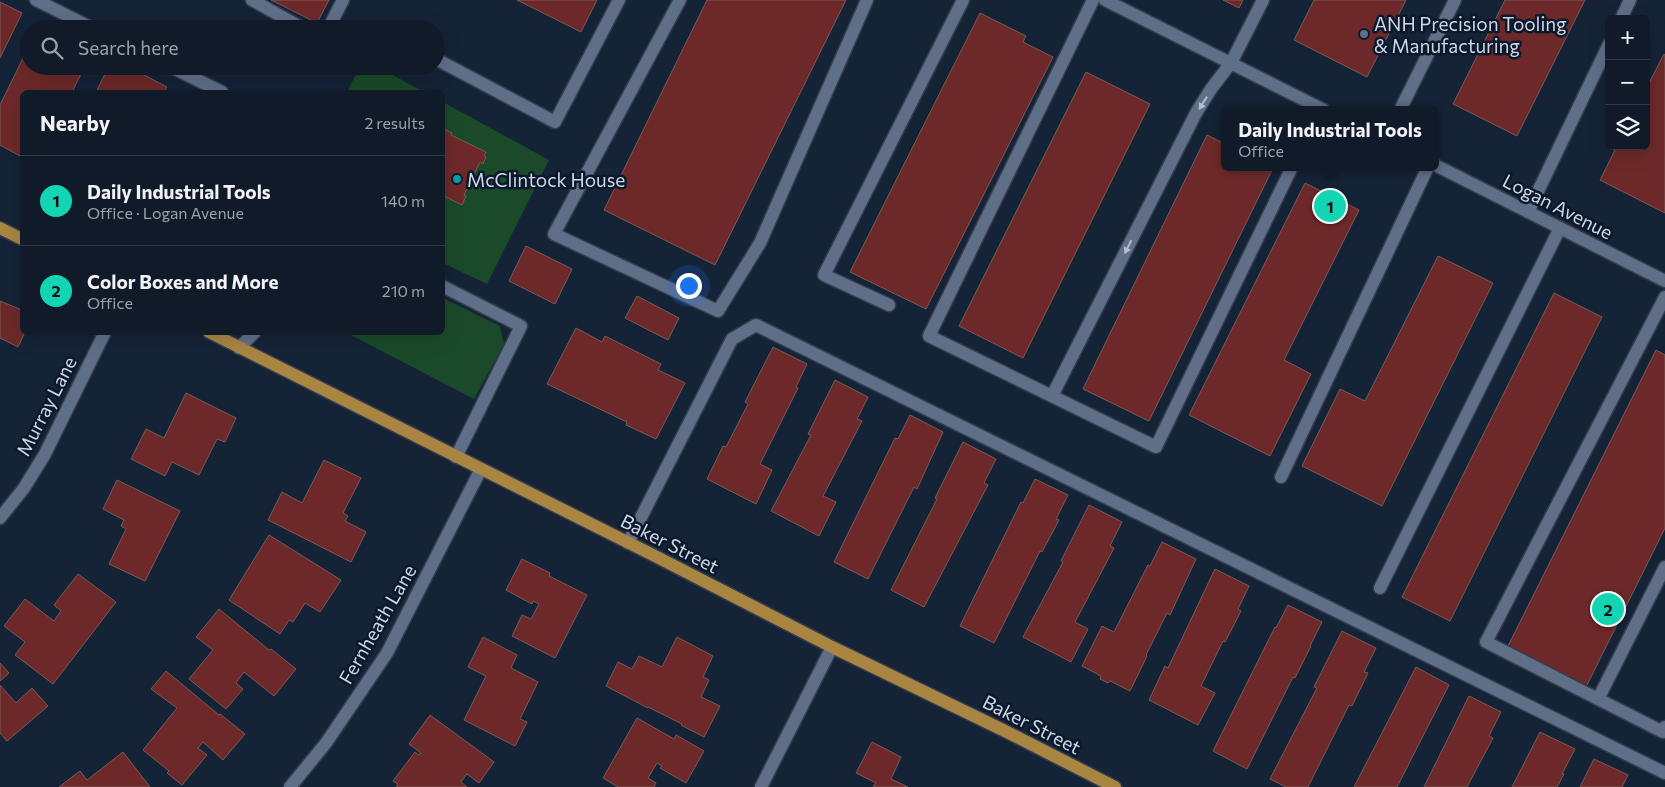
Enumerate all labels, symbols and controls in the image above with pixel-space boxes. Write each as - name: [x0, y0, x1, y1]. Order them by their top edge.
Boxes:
- place label: ANH Precision Tooling & Manufacturing: [1374, 12, 1567, 57]
- map controls: [1605, 15, 1650, 150]
- button: +: [1605, 15, 1650, 60]
- search box: [20, 20, 445, 75]
- marker: ANH Precision Tooling & Manufacturing: [1358, 28, 1370, 40]
- icon: search: [38, 34, 66, 62]
- text: Search here: [78, 36, 178, 59]
- button: −: [1605, 60, 1650, 105]
- one-way arrow: [1198, 96, 1207, 109]
- button: layers: [1605, 105, 1650, 150]
- popup: [1221, 106, 1439, 171]
- text: Nearby: [40, 110, 110, 135]
- text: 2 results: [364, 113, 425, 132]
- text: Daily Industrial Tools: [1238, 118, 1422, 141]
- text: Office: [1238, 141, 1284, 160]
- place label: McClintock House: [467, 168, 625, 191]
- street label: Logan Avenue: [1499, 168, 1617, 244]
- marker: McClintock House: [451, 173, 463, 185]
- text: Daily Industrial Tools: [87, 180, 271, 203]
- pin: 1: [1314, 187, 1346, 225]
- text: 1: [52, 191, 60, 210]
- text: 140 m: [381, 191, 425, 210]
- text: Office · Logan Avenue: [87, 203, 244, 222]
- one-way arrow: [1124, 240, 1132, 254]
- text: Color Boxes and More: [87, 270, 278, 293]
- your location: [676, 273, 702, 299]
- text: 2: [51, 281, 61, 300]
- text: 210 m: [382, 281, 425, 300]
- text: Office: [87, 293, 133, 312]
- street label: Murray Lane: [11, 352, 81, 460]
- street label: Baker Street: [617, 508, 723, 578]
- street label: Fernheath Lane: [334, 560, 420, 688]
- pin: 2: [1592, 590, 1624, 628]
- street label: Baker Street: [979, 689, 1085, 759]

